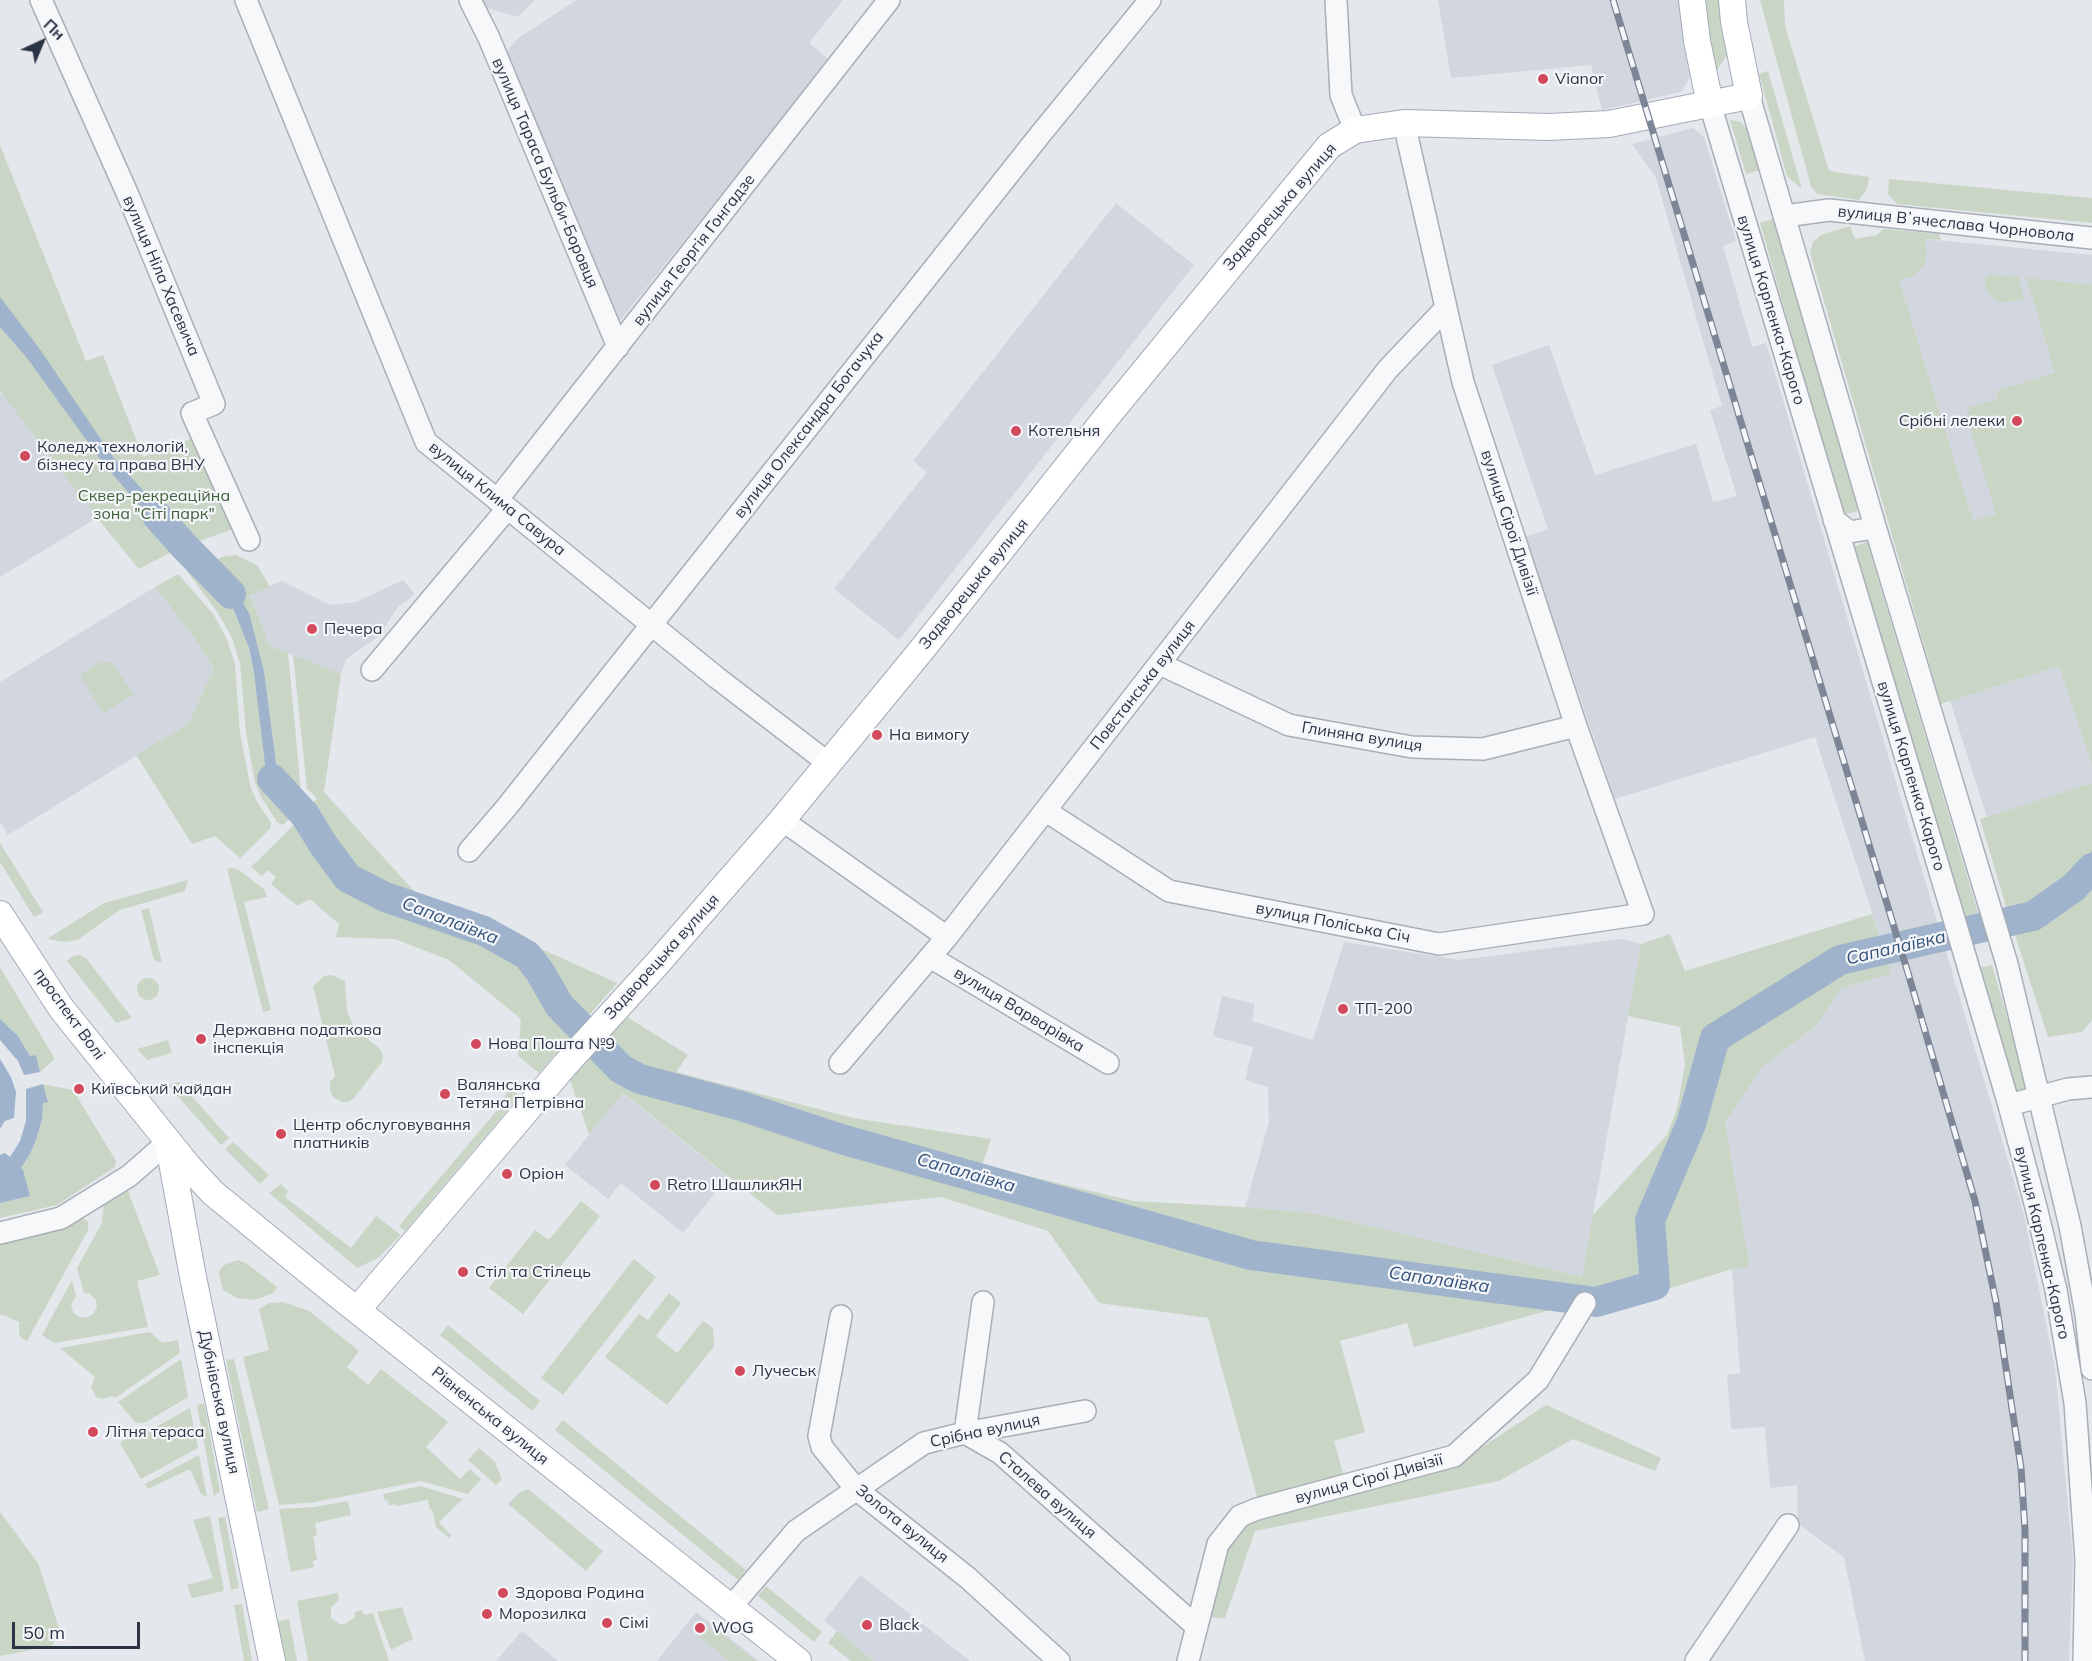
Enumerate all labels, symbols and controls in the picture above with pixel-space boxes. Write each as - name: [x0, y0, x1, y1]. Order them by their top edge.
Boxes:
- north arrow: [12, 12, 72, 72]
- text: Пн: [40, 14, 69, 44]
- street label: вулиця Тараса Бульби-Боровця: [488, 55, 602, 291]
- place label: Vianor: [1555, 69, 1604, 89]
- marker: Vianor: [1536, 72, 1550, 86]
- street label: Задворецька вулиця: [1219, 139, 1341, 275]
- street label: вулиця Георгія Гонгадзе: [629, 170, 759, 330]
- street label: вулиця Ніла Хасевича: [118, 193, 204, 359]
- street label: вулиця Вʼячеслава Чорновола: [1837, 202, 2075, 246]
- street label: вулиця Карпенка-Карого: [1733, 213, 1809, 407]
- street label: вулиця Олександра Богачука: [730, 328, 888, 522]
- place label: Срібні лелеки: [1899, 411, 2005, 431]
- marker: Срібні лелеки: [2010, 414, 2024, 428]
- place label: Котельня: [1028, 421, 1100, 441]
- marker: Котельня: [1009, 424, 1023, 438]
- place label: Коледж технологій, бізнесу та права ВНУ: [37, 437, 205, 475]
- street label: вулиця Клима Савура: [425, 438, 569, 560]
- street label: вулиця Сірої Дивізії: [1476, 448, 1542, 598]
- marker: Коледж технологій, бізнесу та права ВНУ: [18, 449, 32, 463]
- park label: Сквер-рекреаційна зона "Сіті парк": [78, 486, 230, 524]
- street label: Задворецька вулиця: [915, 515, 1033, 653]
- street label: Повстанська вулиця: [1086, 616, 1200, 754]
- place label: Печера: [324, 619, 382, 639]
- marker: Печера: [305, 622, 319, 636]
- street label: вулиця Карпенка-Карого: [1873, 679, 1949, 873]
- street label: Глиняна вулиця: [1300, 718, 1424, 756]
- place label: На вимогу: [889, 725, 969, 745]
- marker: На вимогу: [870, 728, 884, 742]
- street label: Задворецька вулиця: [601, 890, 723, 1024]
- water label: Сапалаївка: [399, 893, 501, 949]
- street label: вулиця Поліська Січ: [1254, 899, 1412, 947]
- water label: Сапалаївка: [1844, 926, 1948, 970]
- street label: вулиця Варварівка: [950, 963, 1088, 1057]
- street label: проспект Волі: [29, 964, 109, 1064]
- place label: ТП-200: [1355, 999, 1413, 1019]
- marker: ТП-200: [1336, 1002, 1350, 1016]
- place label: Державна податкова інспекція: [213, 1020, 382, 1058]
- marker: Державна податкова інспекція: [194, 1032, 208, 1046]
- place label: Нова Пошта №9: [488, 1034, 615, 1054]
- marker: Нова Пошта №9: [469, 1037, 483, 1051]
- place label: Валянська Тетяна Петрівна: [457, 1075, 584, 1113]
- place label: Київський майдан: [91, 1079, 232, 1099]
- marker: Київський майдан: [72, 1082, 86, 1096]
- marker: Валянська Тетяна Петрівна: [438, 1087, 452, 1101]
- place label: Центр обслуговування платників: [293, 1115, 471, 1153]
- marker: Центр обслуговування платників: [274, 1127, 288, 1141]
- street label: вулиця Карпенка-Карого: [2010, 1145, 2074, 1341]
- water label: Сапалаївка: [914, 1149, 1018, 1197]
- place label: Оріон: [519, 1164, 564, 1184]
- marker: Оріон: [500, 1167, 514, 1181]
- place label: Retro ШашликЯН: [667, 1175, 802, 1195]
- marker: Retro ШашликЯН: [648, 1178, 662, 1192]
- place label: Стіл та Стілець: [475, 1262, 591, 1282]
- water label: Сапалаївка: [1387, 1262, 1491, 1298]
- marker: Стіл та Стілець: [456, 1265, 470, 1279]
- street label: Дубнівська вулиця: [194, 1328, 244, 1476]
- place label: Лучеськ: [752, 1361, 816, 1381]
- street label: Рівненська вулиця: [428, 1363, 552, 1469]
- marker: Лучеськ: [733, 1364, 747, 1378]
- street label: Срібна вулиця: [928, 1410, 1042, 1452]
- place label: Літня тераса: [105, 1422, 204, 1442]
- marker: Літня тераса: [86, 1425, 100, 1439]
- street label: Сталева вулиця: [994, 1447, 1100, 1543]
- street label: вулиця Сірої Дивізії: [1293, 1450, 1445, 1508]
- street label: Золота вулиця: [852, 1481, 952, 1567]
- place label: Здорова Родина: [515, 1583, 644, 1603]
- marker: Здорова Родина: [496, 1586, 510, 1600]
- place label: Морозилка: [499, 1604, 586, 1624]
- marker: Морозилка: [480, 1607, 494, 1621]
- scale bar: [15, 1610, 142, 1648]
- place label: Сімі: [619, 1613, 649, 1633]
- place label: Black: [879, 1615, 919, 1635]
- marker: Сімі: [600, 1616, 614, 1630]
- place label: WOG: [712, 1618, 754, 1638]
- marker: Black: [860, 1618, 874, 1632]
- text: 50 m: [23, 1621, 65, 1644]
- marker: WOG: [693, 1621, 707, 1635]

